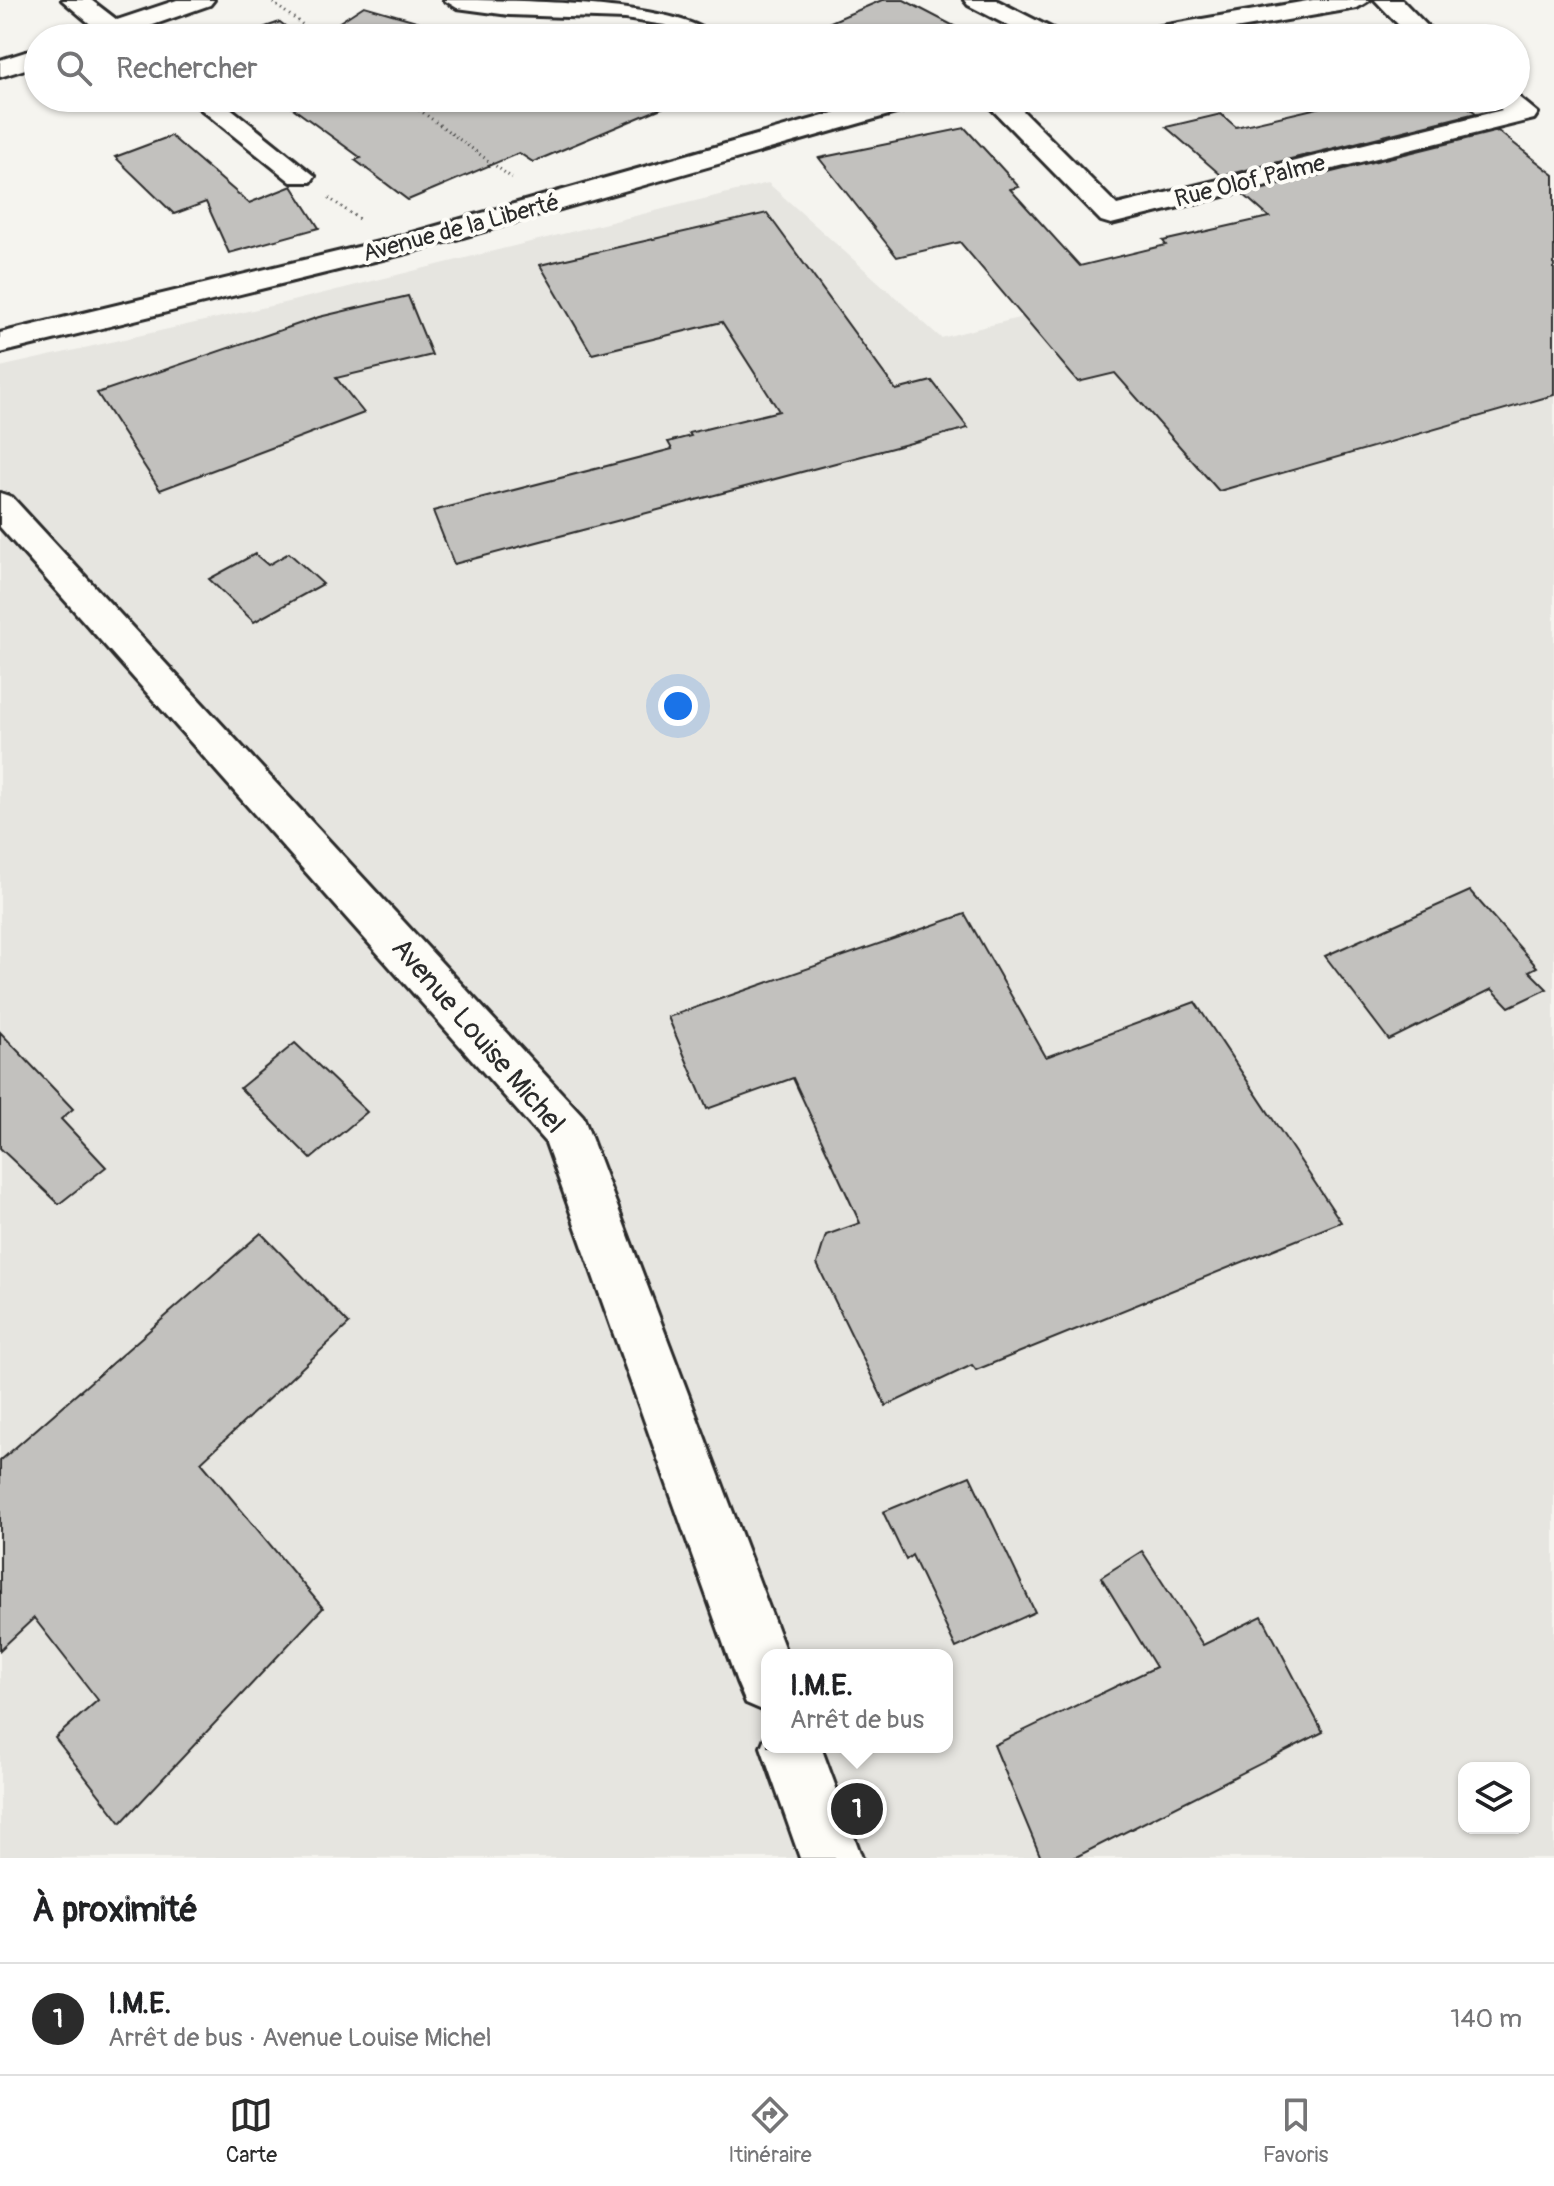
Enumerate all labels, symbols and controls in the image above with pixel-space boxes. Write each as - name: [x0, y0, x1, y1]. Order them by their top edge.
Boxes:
- search box: [24, 24, 1530, 112]
- icon: search: [52, 46, 96, 90]
- text: Rechercher: [116, 50, 258, 87]
- street label: Rue Olof Palme: [1172, 148, 1328, 214]
- street label: Avenue de la Liberté: [359, 188, 563, 268]
- your location: [658, 686, 698, 726]
- street label: Avenue Louise Michel: [384, 931, 572, 1141]
- popup: [761, 1649, 953, 1753]
- text: I.M.E.: [790, 1667, 853, 1704]
- text: Arrêt de bus: [790, 1704, 924, 1736]
- map controls: [1458, 1762, 1530, 1834]
- button: layers: [1458, 1762, 1530, 1834]
- pin: 1: [831, 1779, 883, 1839]
- text: À proximité: [32, 1889, 198, 1932]
- text: I.M.E.: [108, 1985, 171, 2022]
- text: 1: [53, 2003, 63, 2035]
- text: 140 m: [1450, 2003, 1522, 2035]
- text: Arrêt de bus · Avenue Louise Michel: [108, 2022, 492, 2054]
- tab: Carte: [226, 2093, 277, 2169]
- tab: Itinéraire: [728, 2093, 812, 2169]
- tab: Favoris: [1263, 2093, 1328, 2169]

